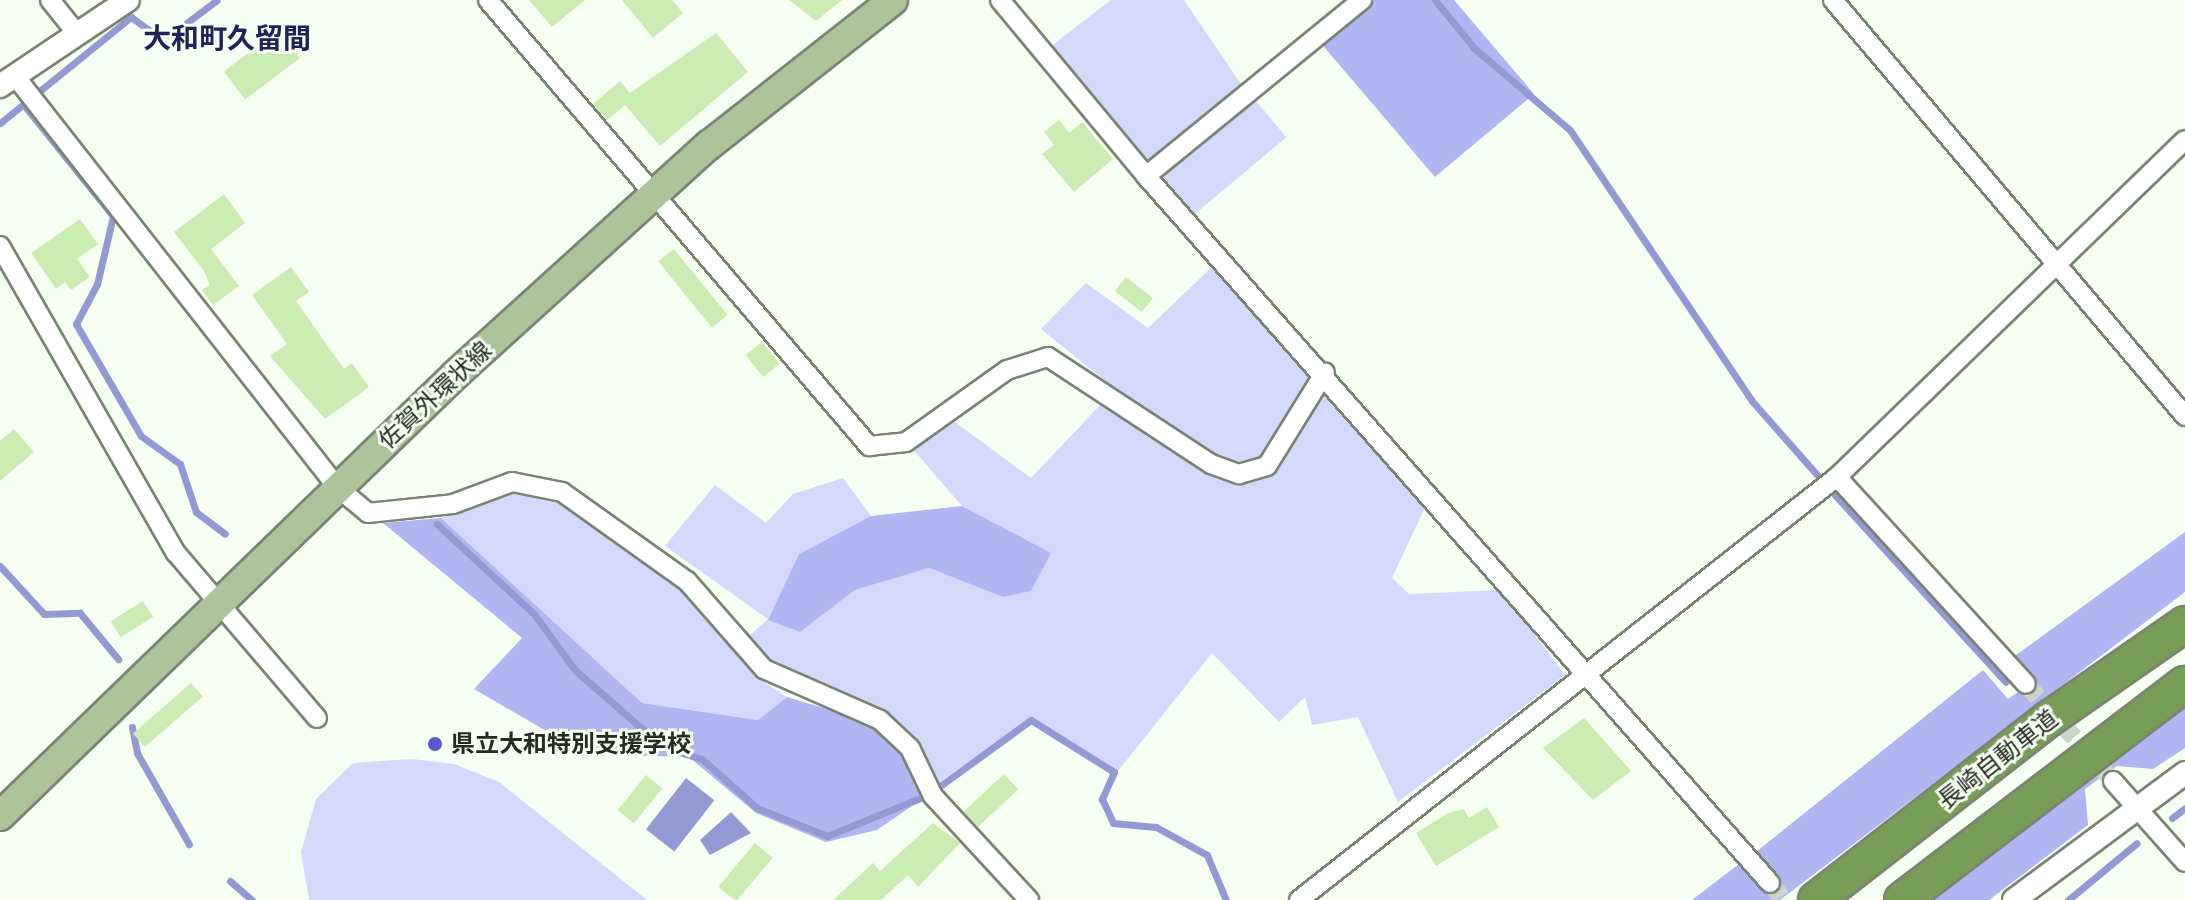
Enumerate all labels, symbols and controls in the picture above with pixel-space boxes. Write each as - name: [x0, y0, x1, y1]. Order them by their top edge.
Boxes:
- district label: 大和町久留間: [143, 21, 311, 55]
- street label: 佐賀外環状線: [373, 335, 497, 455]
- street label: 長崎自動車道: [1932, 703, 2064, 815]
- place label: 県立大和特別支援学校: [451, 730, 691, 758]
- marker: 県立大和特別支援学校: [426, 735, 444, 753]

